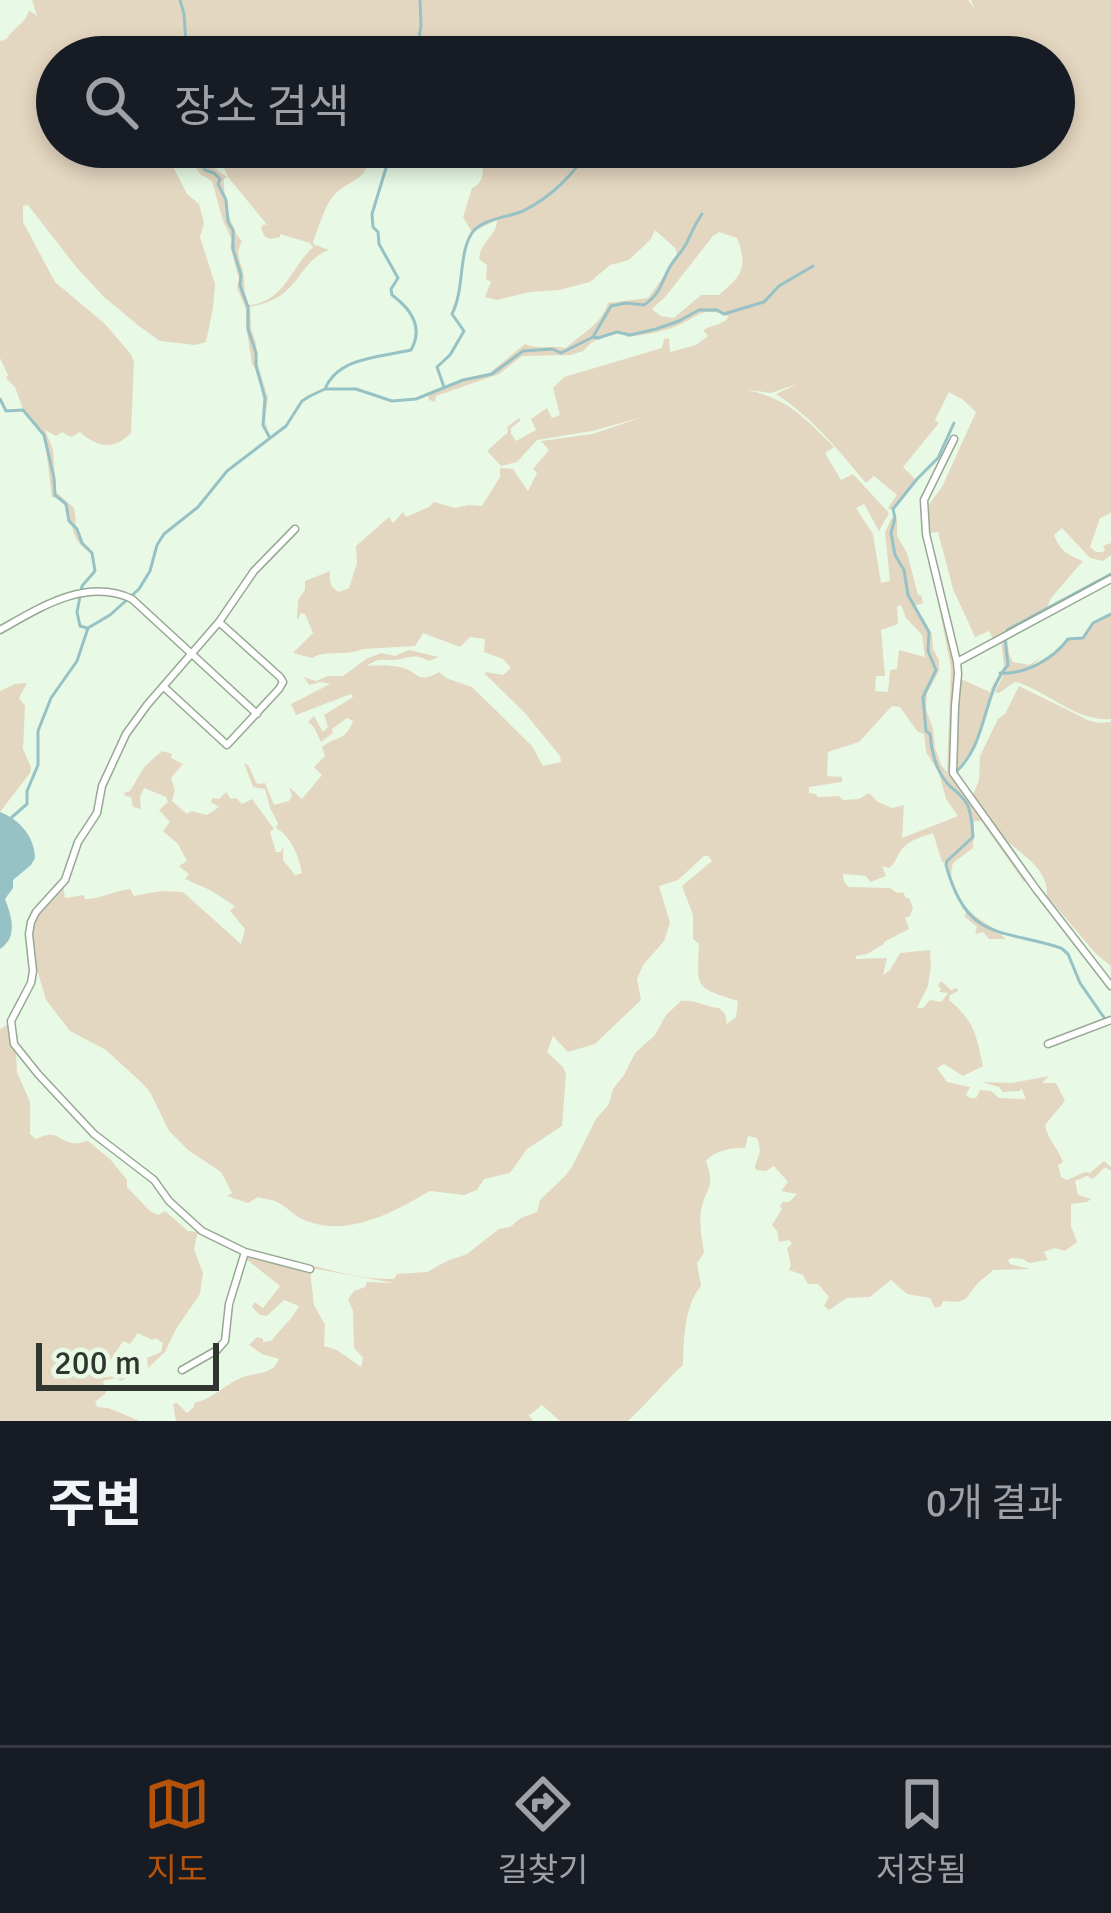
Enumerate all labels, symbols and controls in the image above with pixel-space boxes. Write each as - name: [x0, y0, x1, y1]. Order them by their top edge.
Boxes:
- search box: [36, 36, 1075, 168]
- icon: search: [78, 69, 144, 135]
- text: 장소 검색: [174, 80, 350, 135]
- scale bar: [36, 1337, 219, 1390]
- text: 200 m: [54, 1343, 141, 1384]
- text: 주변: [48, 1473, 142, 1536]
- text: 0개 결과: [926, 1479, 1063, 1527]
- tab: 지도: [144, 1771, 210, 1891]
- tab: 길찾기: [497, 1771, 588, 1891]
- tab: 저장됨: [876, 1771, 967, 1891]

